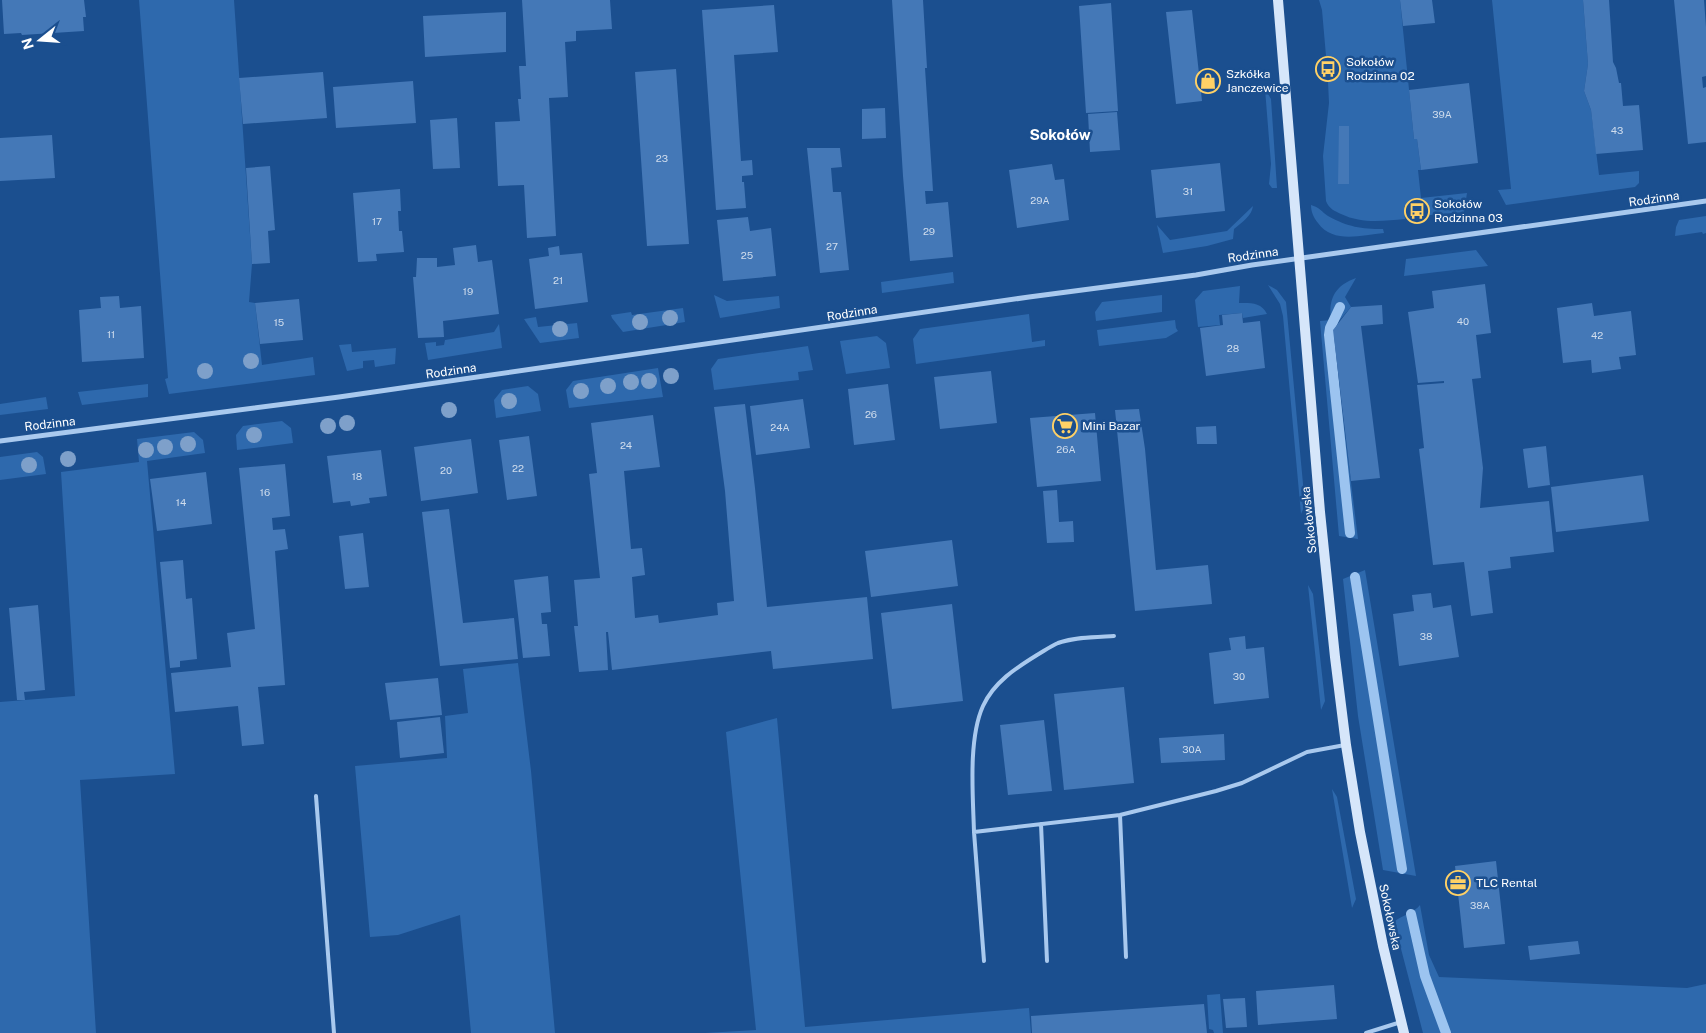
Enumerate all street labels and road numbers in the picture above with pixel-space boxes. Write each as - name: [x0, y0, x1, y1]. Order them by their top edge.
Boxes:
- street label: Rodzinna: [1628, 189, 1680, 209]
- street label: Rodzinna: [1227, 245, 1279, 265]
- street label: Rodzinna: [826, 302, 878, 324]
- street label: Rodzinna: [425, 361, 477, 381]
- street label: Rodzinna: [24, 414, 76, 434]
- street label: Sokołowska: [1299, 486, 1319, 554]
- street label: Sokołowska: [1376, 883, 1404, 951]

